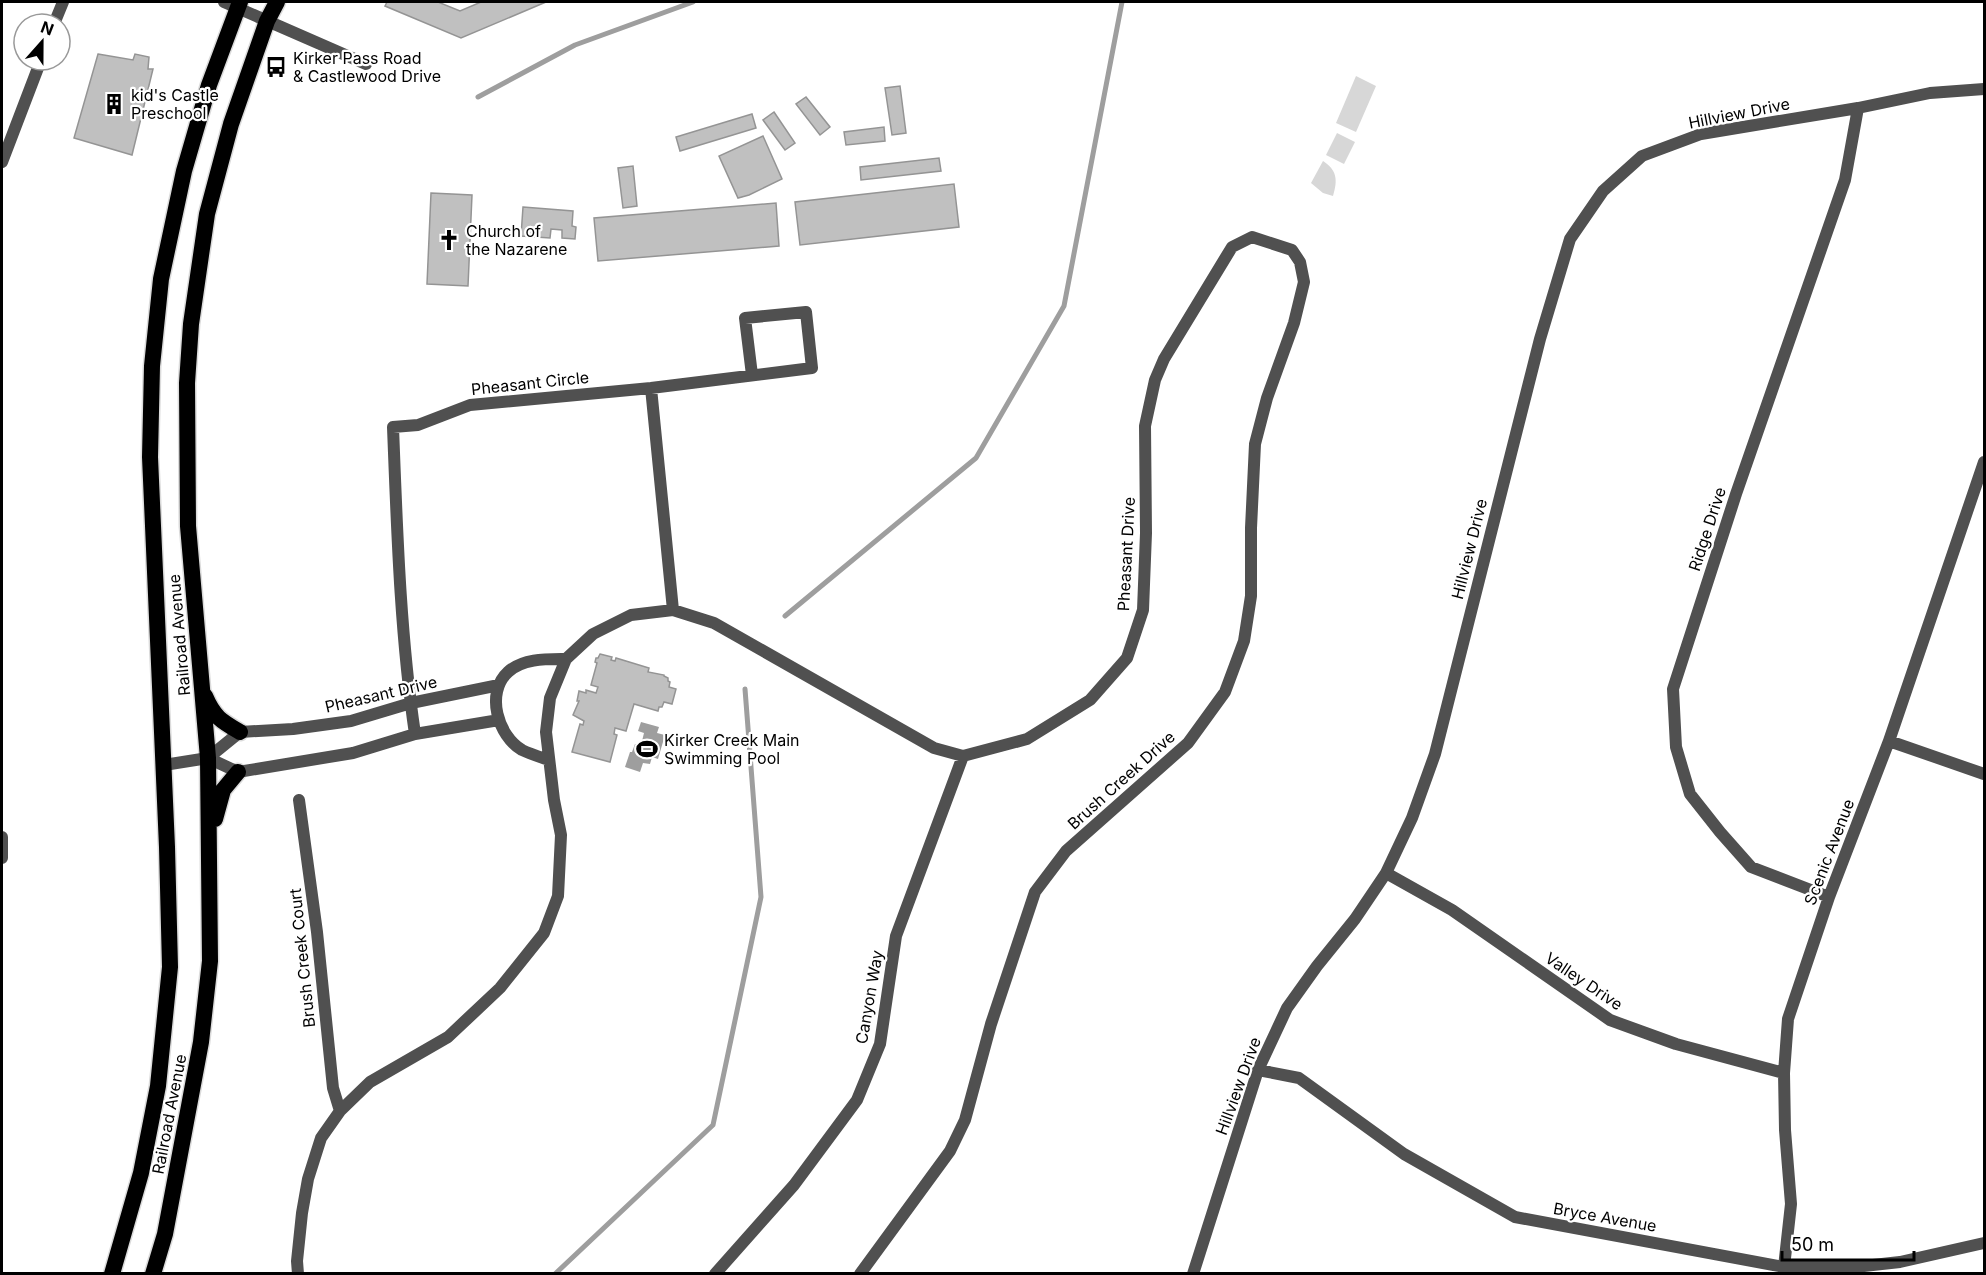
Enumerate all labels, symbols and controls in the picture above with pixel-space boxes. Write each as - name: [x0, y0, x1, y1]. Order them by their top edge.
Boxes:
- north arrow: [12, 12, 72, 72]
- text: N: [38, 16, 57, 40]
- place label: Kirker Pass Road & Castlewood Drive: [293, 48, 441, 86]
- bus stop icon: Kirker Pass Road & Castlewood Drive: [264, 55, 288, 79]
- place label: kid's Castle Preschool: [131, 85, 219, 123]
- building icon: kid's Castle Preschool: [102, 92, 126, 116]
- street label: Hillview Drive: [1687, 93, 1791, 133]
- place label: Church of the Nazarene: [466, 221, 567, 259]
- church icon: Church of the Nazarene: [437, 228, 461, 252]
- street label: Pheasant Circle: [470, 367, 590, 399]
- street label: Ridge Drive: [1684, 484, 1730, 574]
- street label: Pheasant Drive: [1113, 496, 1139, 612]
- street label: Hillview Drive: [1447, 497, 1491, 601]
- street label: Railroad Avenue: [164, 573, 194, 697]
- street label: Pheasant Drive: [323, 671, 439, 717]
- street label: Brush Creek Drive: [1063, 727, 1179, 833]
- place label: Kirker Creek Main Swimming Pool: [664, 730, 800, 768]
- sports icon: Kirker Creek Main Swimming Pool: [635, 737, 659, 761]
- street label: Scenic Avenue: [1800, 796, 1858, 908]
- street label: Brush Creek Court: [285, 887, 319, 1029]
- street label: Valley Drive: [1541, 948, 1627, 1014]
- street label: Canyon Way: [851, 949, 887, 1045]
- street label: Hillview Drive: [1211, 1034, 1265, 1138]
- street label: Railroad Avenue: [148, 1052, 190, 1176]
- street label: Bryce Avenue: [1552, 1198, 1658, 1236]
- scale bar: [1782, 1224, 1914, 1262]
- text: 50 m: [1791, 1234, 1834, 1255]

